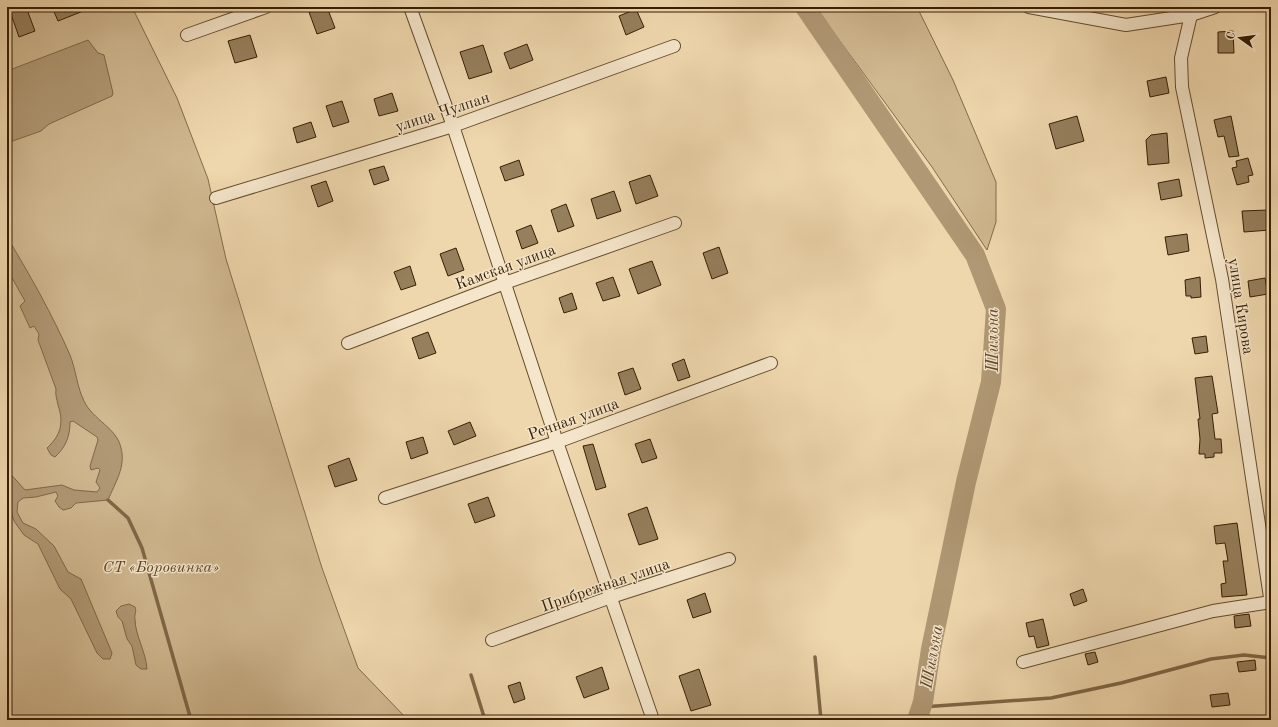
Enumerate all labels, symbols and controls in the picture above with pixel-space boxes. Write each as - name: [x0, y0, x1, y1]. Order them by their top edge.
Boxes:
- north arrow: [1220, 18, 1260, 58]
- text: С: [1226, 31, 1238, 41]
- street label: улица Чулпан: [393, 90, 492, 136]
- street label: Камская улица: [453, 242, 558, 293]
- street label: улица Кирова: [1224, 257, 1256, 356]
- water label: Шильна: [985, 308, 1002, 373]
- street label: Речная улица: [526, 396, 621, 444]
- street label: Прибрежная улица: [539, 556, 672, 615]
- park label: СТ «Боровинка»: [103, 560, 219, 576]
- water label: Шильна: [918, 624, 946, 691]

